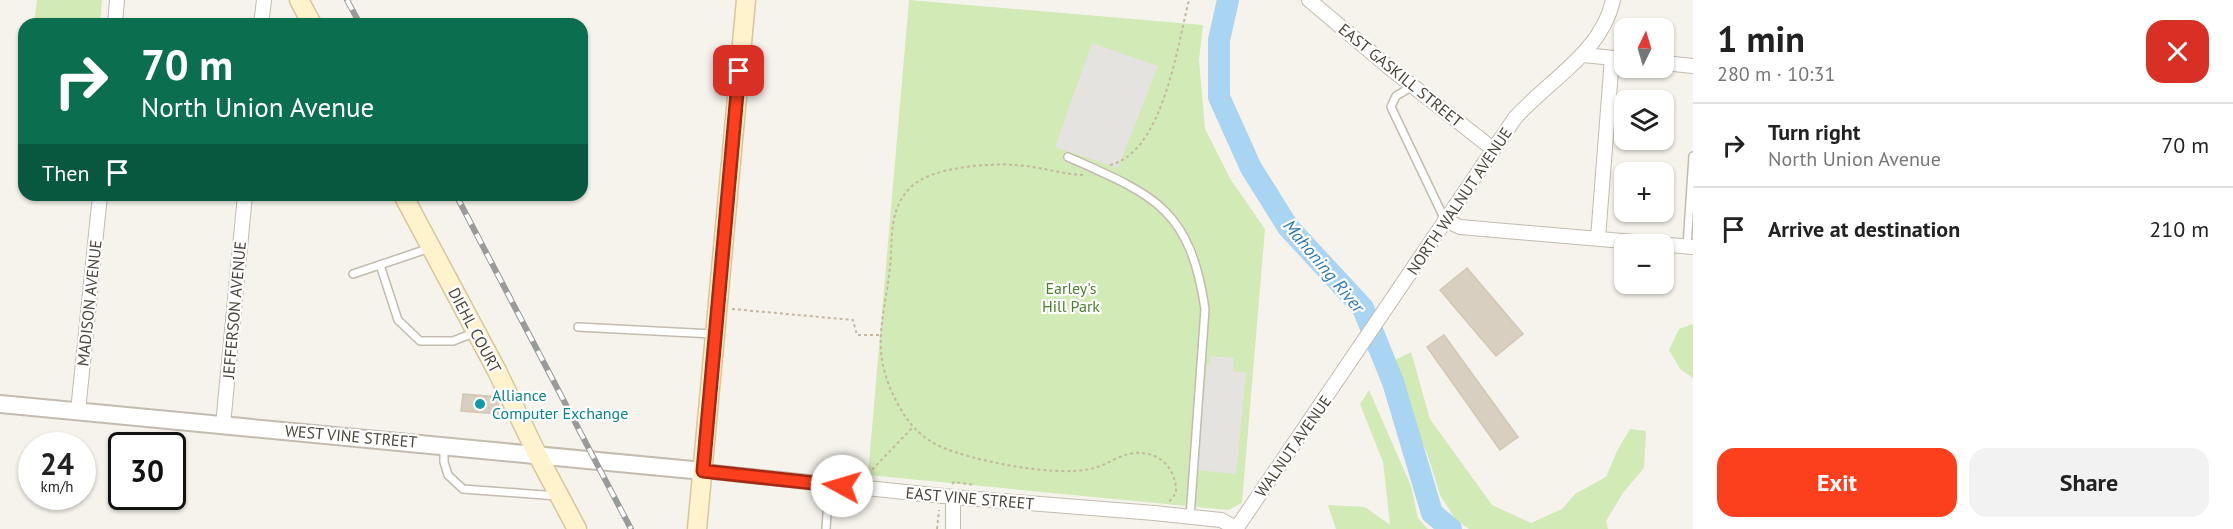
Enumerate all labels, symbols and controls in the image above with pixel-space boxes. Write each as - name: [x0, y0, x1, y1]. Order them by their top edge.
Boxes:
- text: 1 min: [1717, 15, 1805, 62]
- north arrow: [1614, 18, 1674, 78]
- map controls: [1614, 18, 1674, 294]
- street label: EAST GASKILL STREET: [1335, 19, 1467, 131]
- button: close: [2146, 20, 2209, 83]
- text: 70 m: [141, 37, 233, 92]
- icon: right: [42, 42, 120, 120]
- pin: [713, 45, 764, 96]
- icon: arrive: [722, 54, 755, 87]
- text: 280 m · 10:31: [1717, 61, 1835, 87]
- text: North Union Avenue: [141, 90, 374, 124]
- button: layers: [1614, 90, 1674, 150]
- text: Turn right: [1768, 118, 1860, 146]
- street label: NORTH WALNUT AVENUE: [1402, 123, 1516, 279]
- icon: right: [1717, 129, 1750, 162]
- text: 70 m: [2161, 131, 2209, 159]
- text: North Union Avenue: [1768, 146, 1941, 172]
- icon: arrive: [101, 156, 134, 189]
- text: Then: [42, 159, 89, 187]
- button: +: [1614, 162, 1674, 222]
- icon: arrive: [1717, 213, 1750, 246]
- water label: Mahoning River: [1278, 215, 1370, 318]
- text: Arrive at destination: [1768, 215, 1960, 243]
- text: 210 m: [2149, 215, 2209, 243]
- button: −: [1614, 234, 1674, 294]
- street label: MADISON AVENUE: [72, 239, 106, 367]
- street label: JEFFERSON AVENUE: [218, 240, 250, 381]
- park label: Earley's Hill Park: [1042, 278, 1100, 316]
- street label: DIEHL COURT: [444, 284, 506, 376]
- place label: Alliance Computer Exchange: [492, 385, 628, 423]
- street label: WALNUT AVENUE: [1250, 391, 1336, 501]
- marker: Alliance Computer Exchange: [473, 397, 487, 411]
- street label: WEST VINE STREET: [284, 420, 418, 452]
- speed limit sign: 30: [108, 432, 186, 510]
- text: 24: [40, 444, 74, 483]
- button: Exit: [1717, 448, 1957, 517]
- button: Share: [1969, 448, 2209, 517]
- position arrow: [810, 454, 874, 518]
- text: km/h: [41, 477, 73, 496]
- street label: EAST VINE STREET: [905, 482, 1035, 514]

